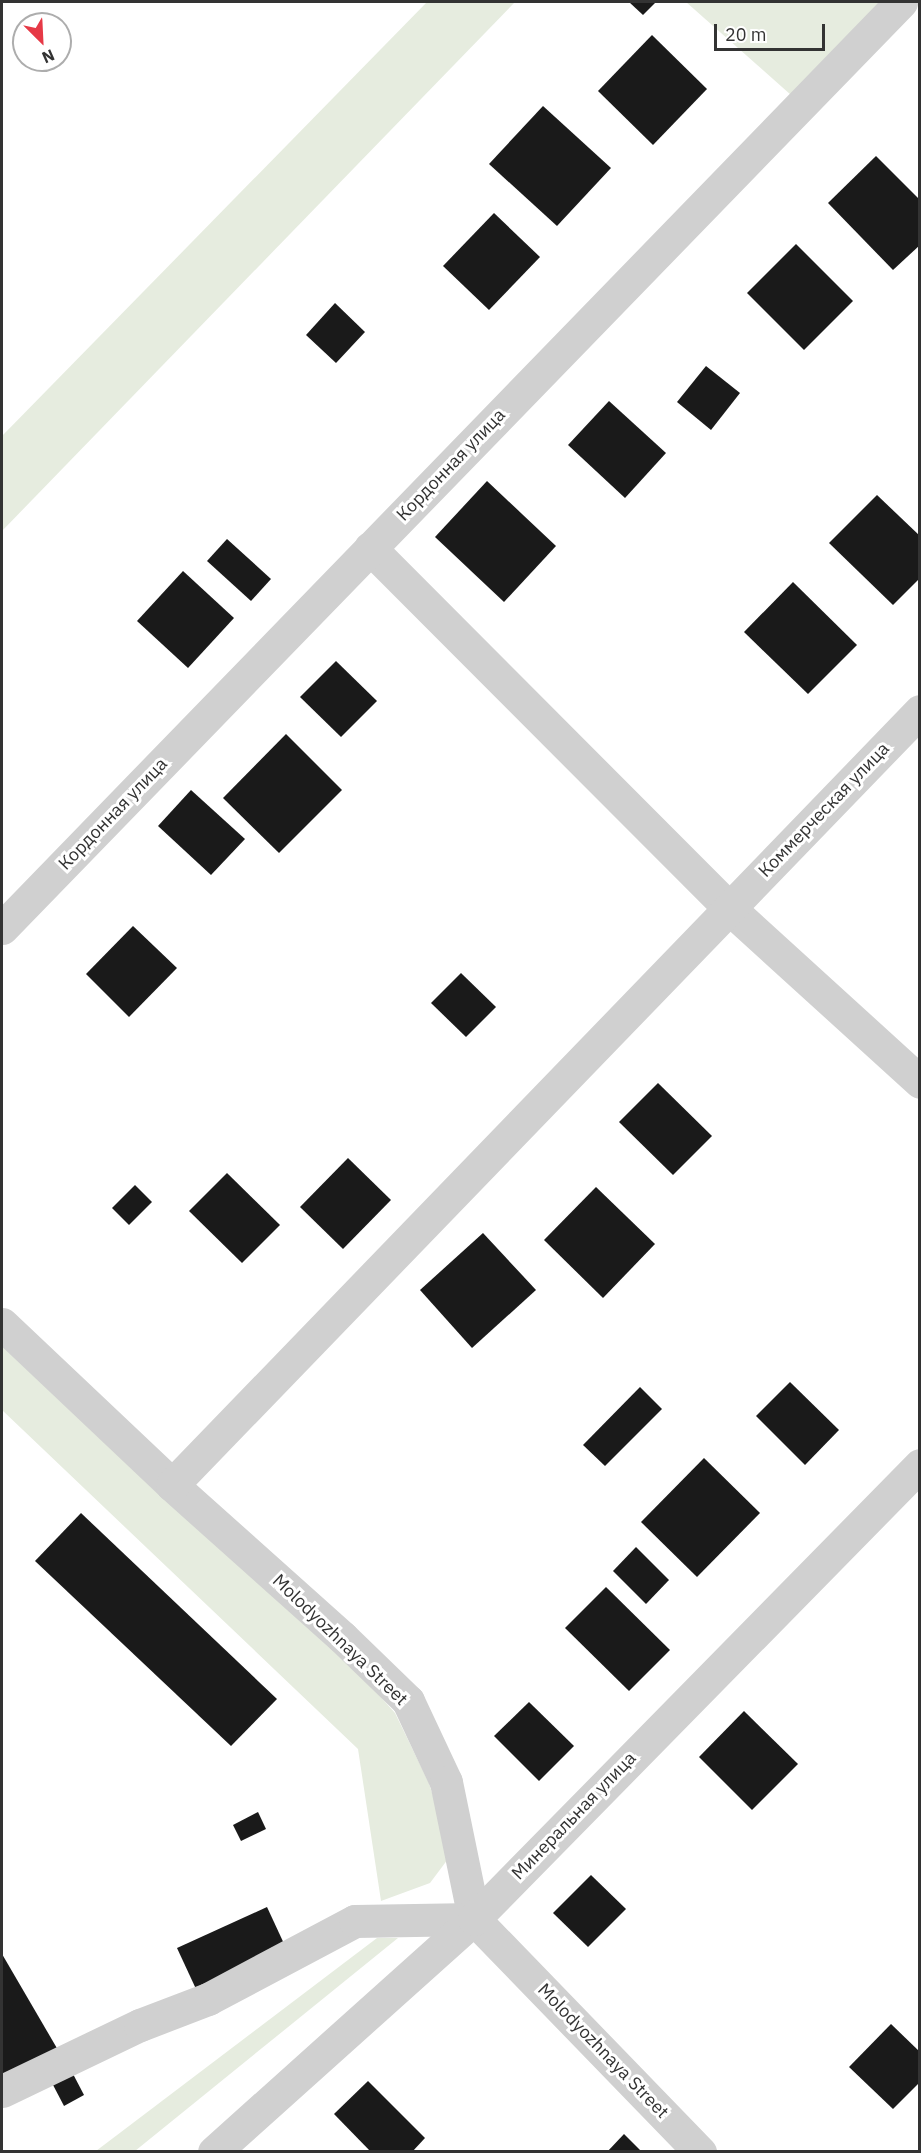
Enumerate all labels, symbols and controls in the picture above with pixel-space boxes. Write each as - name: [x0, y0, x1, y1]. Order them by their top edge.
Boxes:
- north arrow: [12, 12, 72, 72]
- scale bar: [717, 12, 828, 50]
- text: 20 m: [725, 23, 767, 46]
- text: N: [39, 45, 58, 68]
- street label: Кордонная улица: [392, 405, 510, 525]
- street label: Коммерческая улица: [754, 738, 894, 882]
- street label: Кордонная улица: [54, 754, 172, 874]
- street label: Molodyozhnaya Street: [268, 1570, 412, 1710]
- street label: Минеральная улица: [507, 1748, 641, 1884]
- street label: Molodyozhnaya Street: [533, 1979, 673, 2123]

